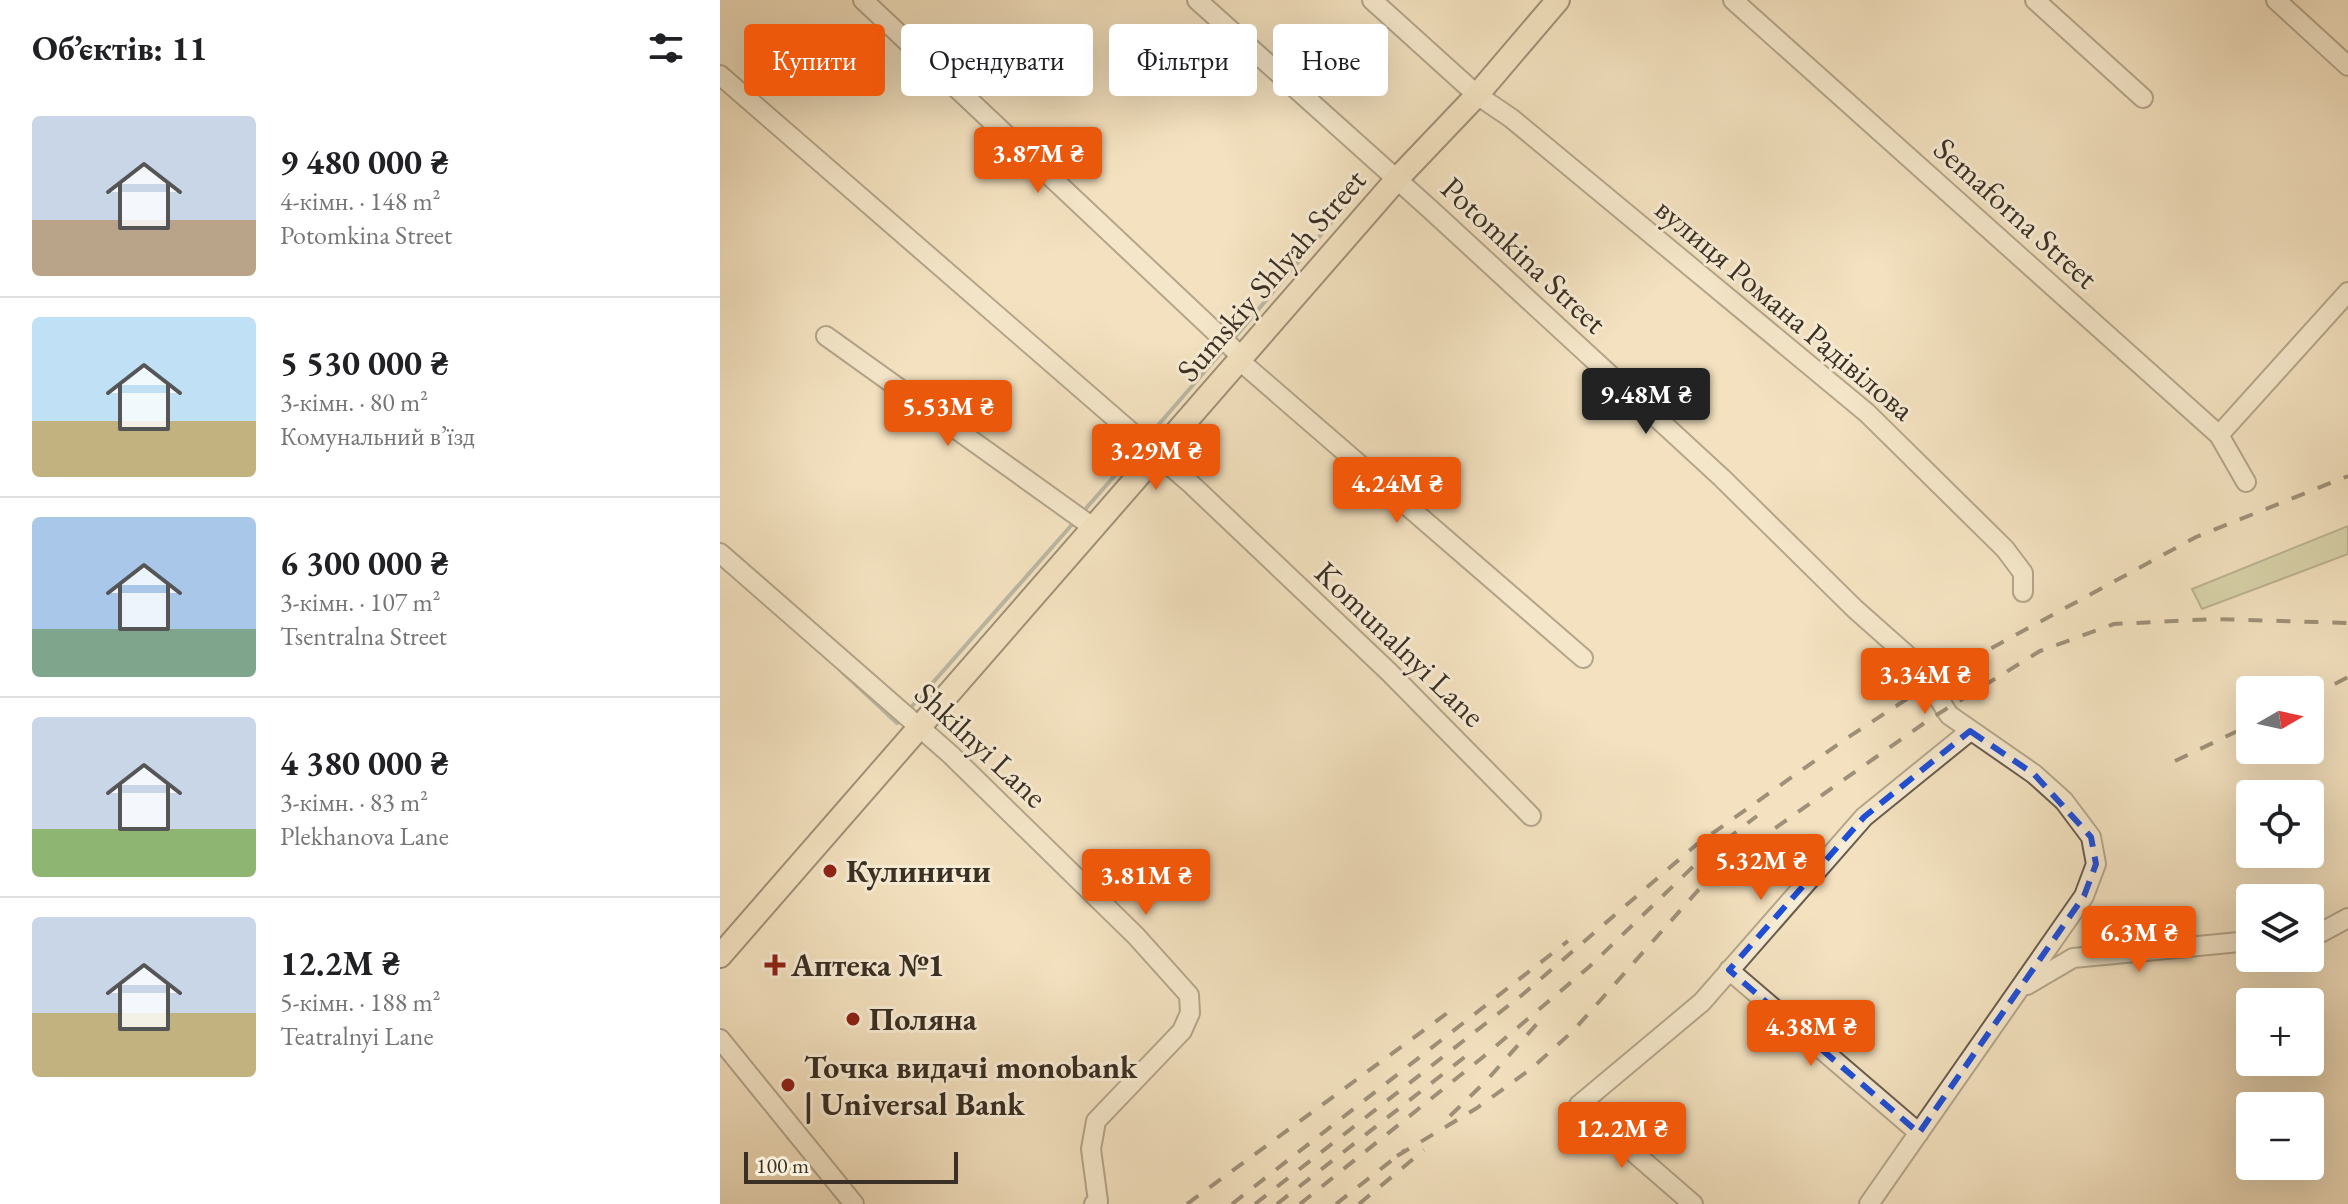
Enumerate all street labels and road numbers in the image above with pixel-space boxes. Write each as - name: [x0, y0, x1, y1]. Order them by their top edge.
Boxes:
- street label: Semaforna Street: [1925, 128, 2107, 298]
- street label: Sumskiy Shlyah Street: [1167, 160, 1375, 390]
- street label: Potomkina Street: [1432, 167, 1616, 343]
- street label: вулиця Романа Радівілова: [1647, 188, 1924, 430]
- street label: Komunalnyi Lane: [1306, 552, 1494, 736]
- street label: Shkilnyi Lane: [906, 673, 1056, 817]

